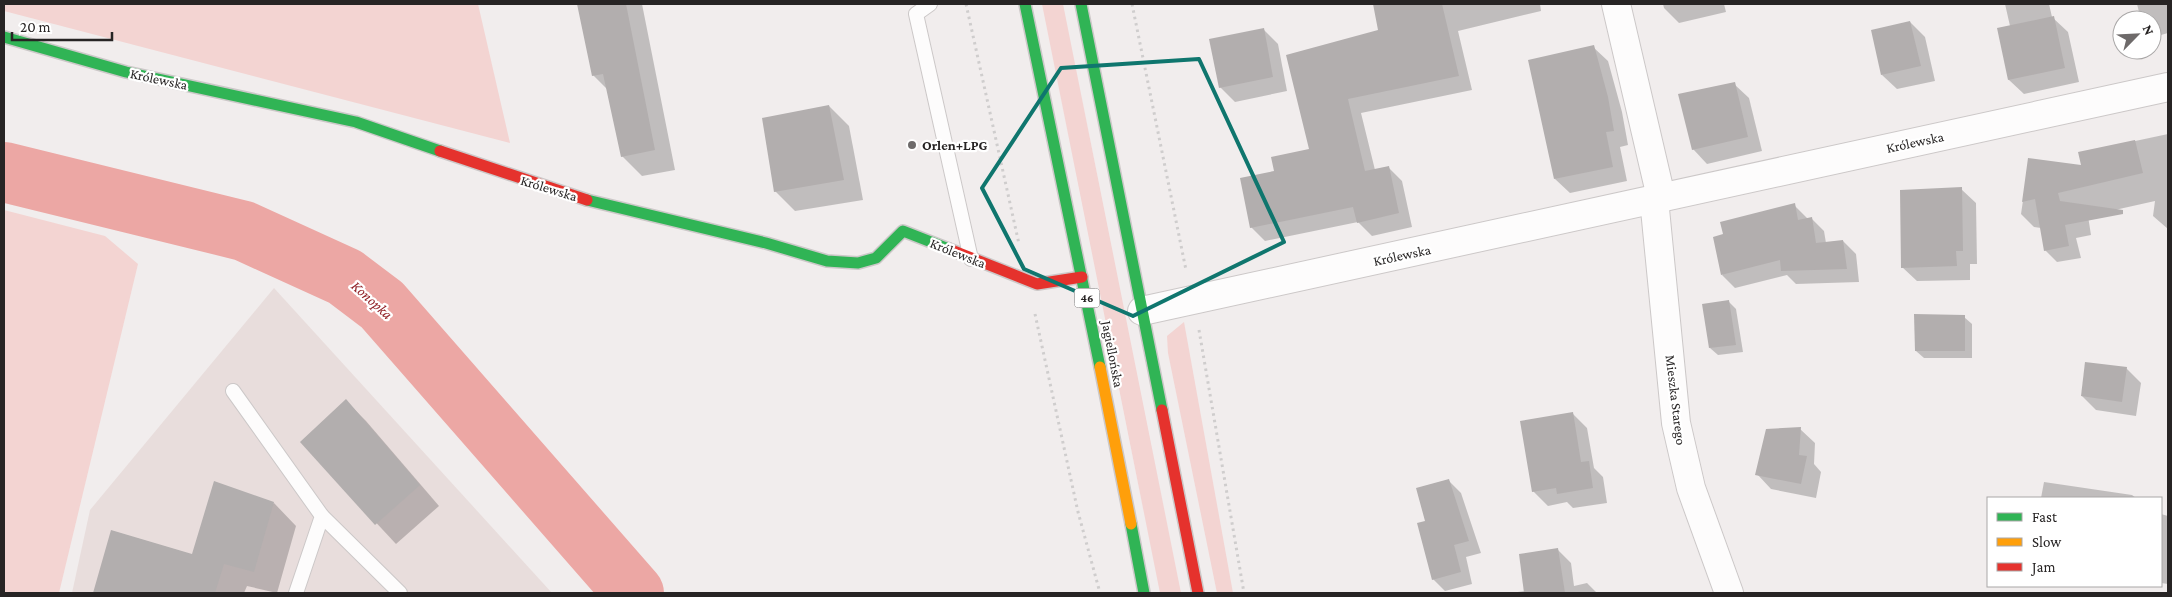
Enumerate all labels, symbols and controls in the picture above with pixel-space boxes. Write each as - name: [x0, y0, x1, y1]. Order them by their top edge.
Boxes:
- scale bar: [12, 10, 112, 42]
- north arrow: [2112, 10, 2162, 60]
- text: 20 m: [20, 19, 51, 35]
- text: N: [2140, 22, 2158, 38]
- street label: Królewska: [129, 65, 190, 93]
- street label: Królewska: [1885, 128, 1946, 156]
- place label: Orlen+LPG: [922, 137, 987, 153]
- marker: Orlen+LPG: [906, 139, 918, 151]
- street label: Królewska: [519, 172, 580, 204]
- street label: Królewska: [928, 235, 988, 272]
- street label: Królewska: [1372, 241, 1433, 269]
- water label: Konopka: [348, 278, 396, 323]
- road number: 46: [1074, 288, 1100, 308]
- street label: Jagiellońska: [1098, 317, 1127, 389]
- street label: Mieszka Starego: [1663, 354, 1689, 446]
- legend: [1987, 497, 2162, 587]
- text: Fast: [2032, 509, 2058, 525]
- text: Slow: [2032, 534, 2062, 550]
- text: Jam: [2030, 559, 2055, 576]

